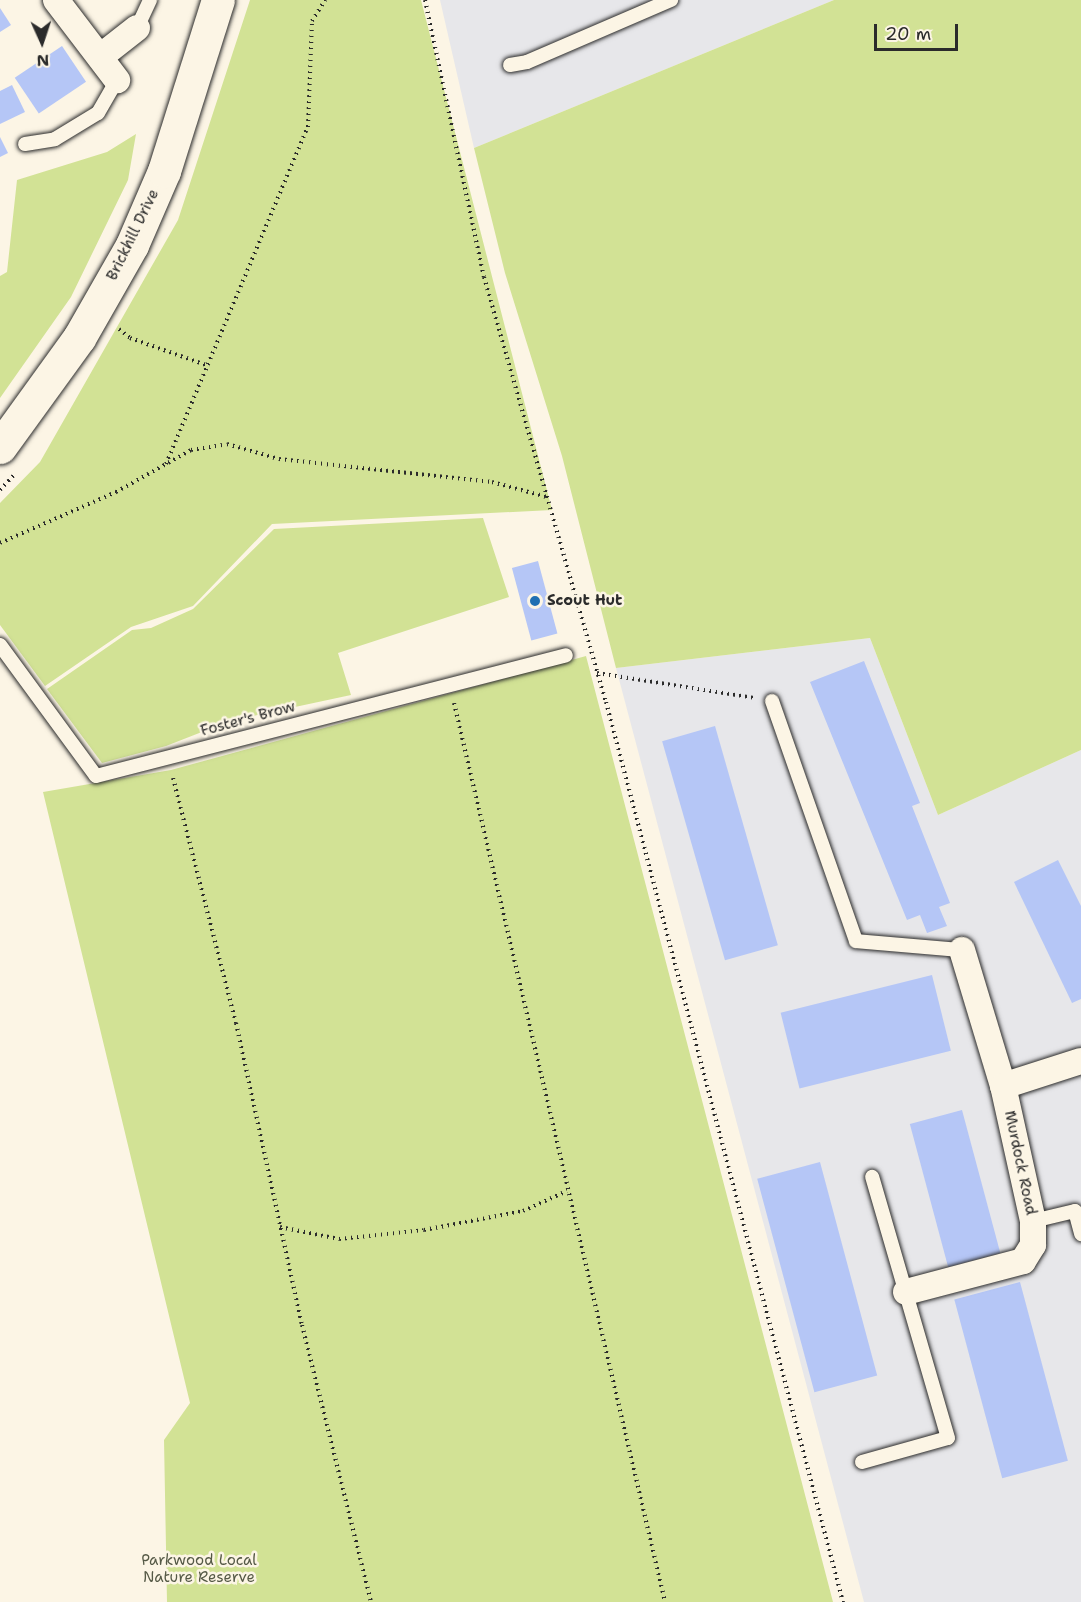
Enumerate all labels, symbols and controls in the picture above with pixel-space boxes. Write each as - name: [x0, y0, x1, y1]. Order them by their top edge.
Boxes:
- north arrow: [12, 12, 72, 72]
- scale bar: [877, 12, 961, 50]
- text: 20 m: [885, 22, 931, 46]
- text: N: [36, 50, 50, 71]
- street label: Brickhill Drive: [103, 186, 163, 284]
- place label: Scout Hut: [547, 592, 622, 610]
- marker: Scout Hut: [528, 594, 542, 608]
- street label: Foster's Brow: [199, 698, 297, 740]
- street label: Murdock Road: [1000, 1109, 1040, 1217]
- park label: Parkwood Local Nature Reserve: [141, 1551, 257, 1586]

